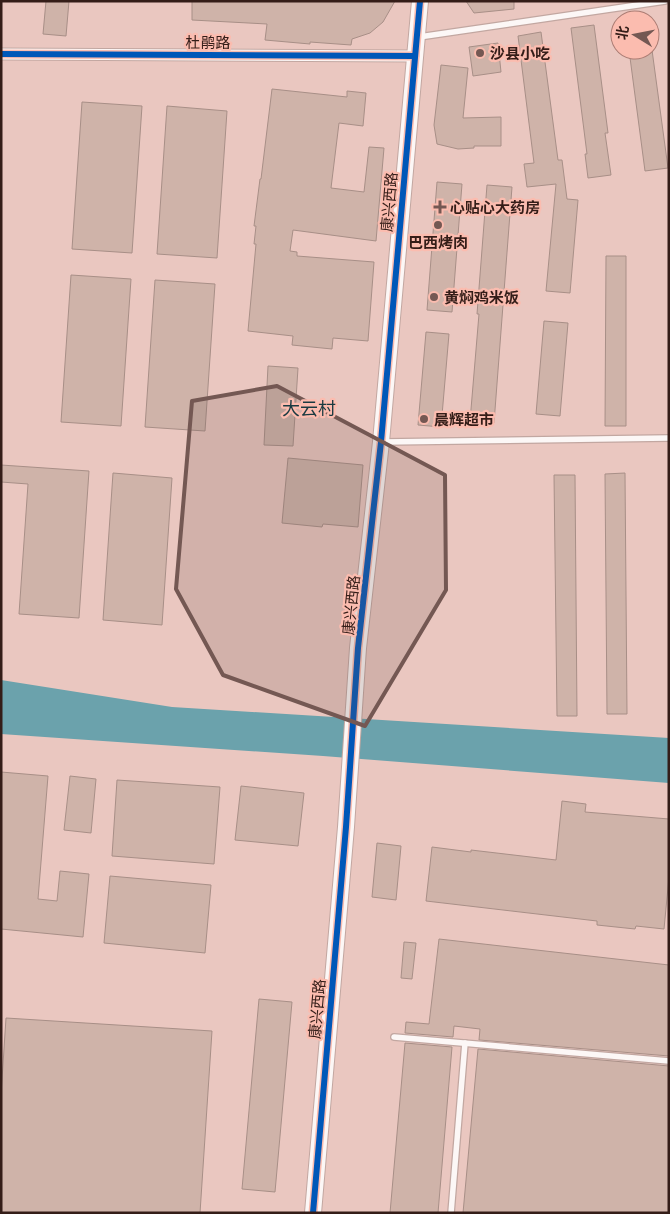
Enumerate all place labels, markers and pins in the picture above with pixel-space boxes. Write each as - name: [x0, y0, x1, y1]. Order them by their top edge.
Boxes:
- place label: 沙县小吃: [490, 45, 550, 62]
- marker: 沙县小吃: [474, 47, 486, 59]
- place label: 心贴心大药房: [450, 199, 540, 216]
- marker: 心贴心大药房: [434, 201, 446, 213]
- marker: 巴西烤肉: [432, 219, 444, 231]
- place label: 巴西烤肉: [408, 234, 468, 251]
- place label: 黄焖鸡米饭: [444, 289, 519, 306]
- marker: 黄焖鸡米饭: [428, 291, 440, 303]
- place label: 晨辉超市: [434, 411, 494, 428]
- marker: 晨辉超市: [418, 413, 430, 425]

